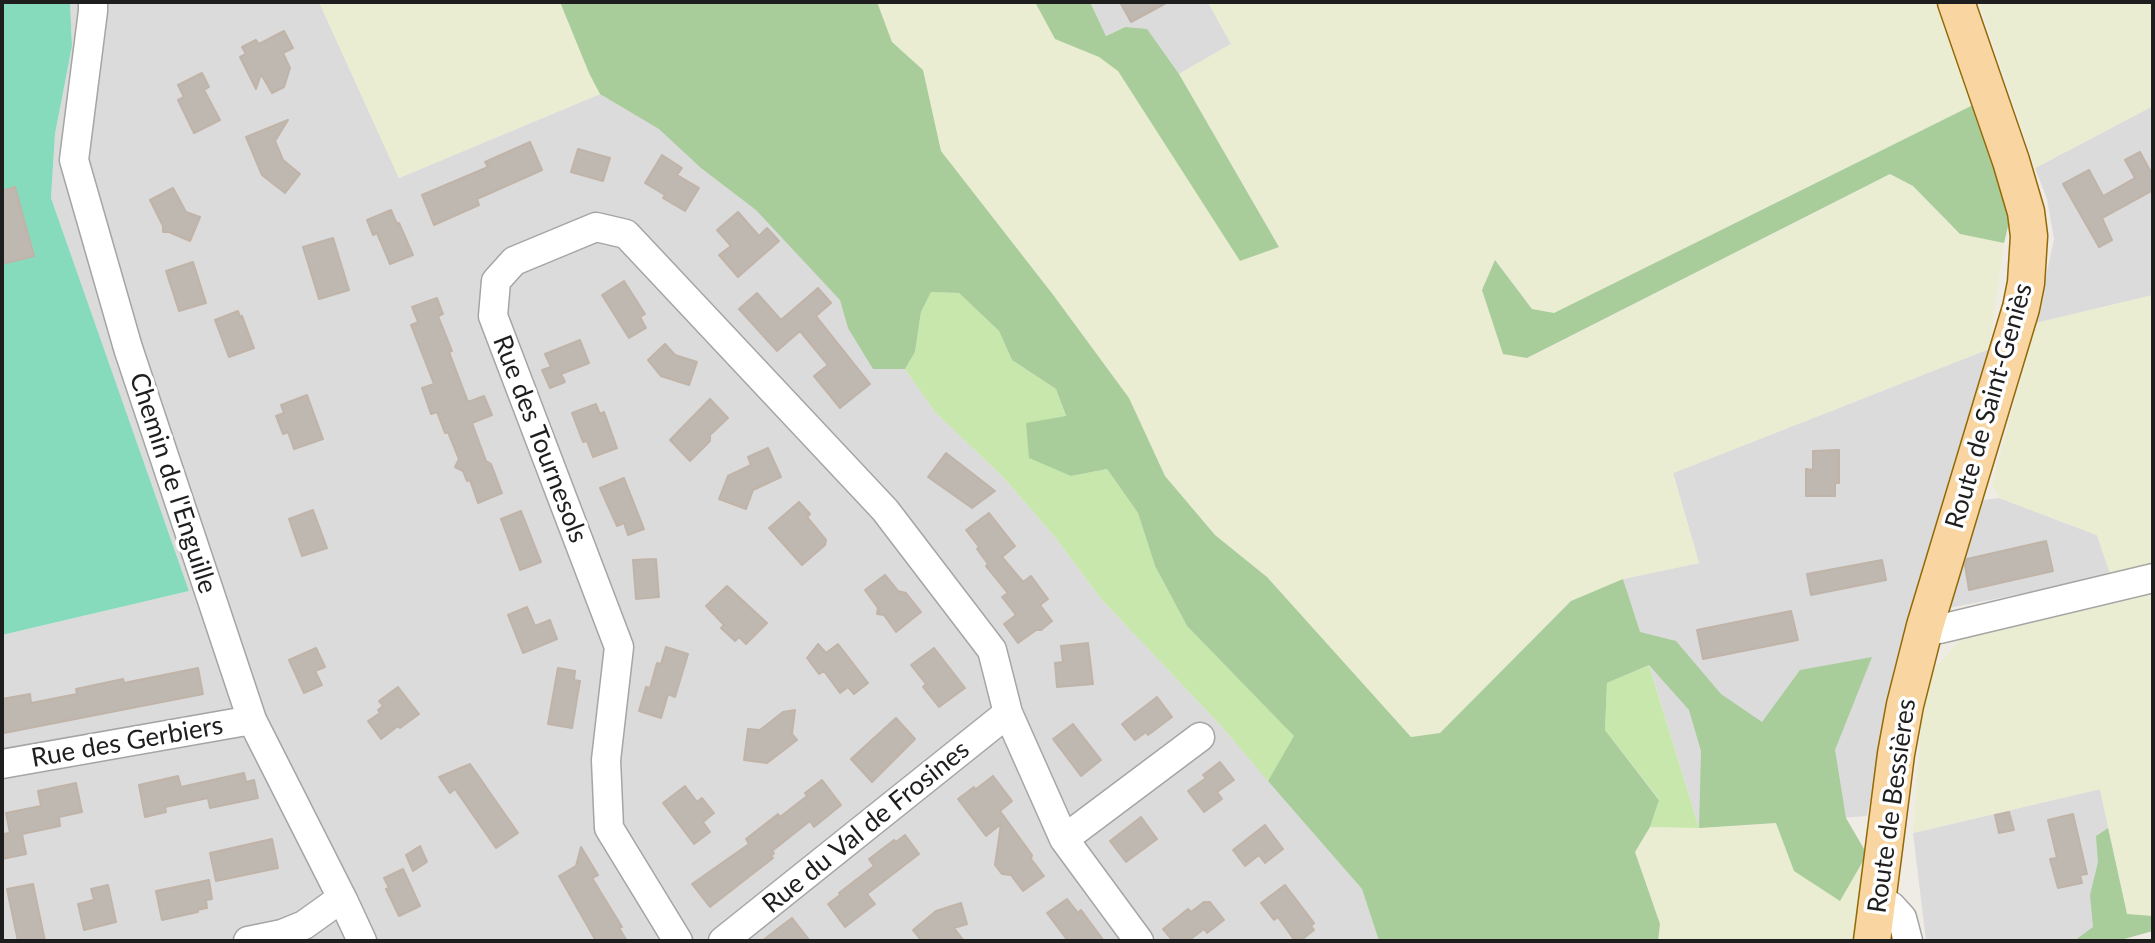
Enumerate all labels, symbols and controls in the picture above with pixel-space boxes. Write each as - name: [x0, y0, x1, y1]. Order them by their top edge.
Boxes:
- street label: Route de Saint-Geniès: [1939, 280, 2039, 532]
- street label: Rue des Tournesols: [486, 331, 594, 547]
- street label: Chemin de l'Enguille: [123, 369, 223, 597]
- street label: Route de Bessières: [1862, 697, 1922, 915]
- street label: Rue des Gerbiers: [29, 710, 225, 774]
- street label: Rue du Val de Frosines: [756, 734, 976, 920]

